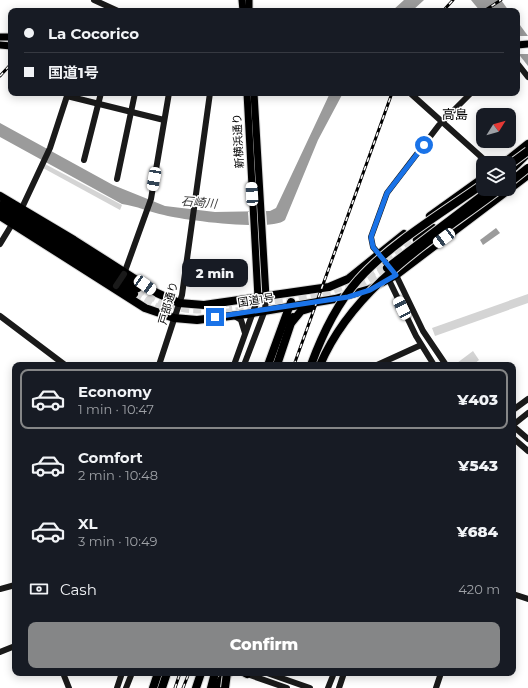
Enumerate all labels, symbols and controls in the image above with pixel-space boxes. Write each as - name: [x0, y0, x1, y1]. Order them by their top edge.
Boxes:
- text: La Cocorico: [48, 24, 139, 43]
- text: 国道1号: [48, 63, 99, 82]
- district label: 高島: [442, 106, 468, 122]
- north arrow: [476, 108, 516, 148]
- map controls: [476, 108, 516, 196]
- street label: 新横浜通り: [230, 113, 246, 169]
- route start: [415, 136, 433, 154]
- button: layers: [476, 156, 516, 196]
- car: [146, 166, 162, 192]
- car: [245, 182, 259, 206]
- water label: 石崎川: [180, 193, 220, 211]
- car: [431, 226, 457, 250]
- callout: 2 min: [182, 259, 248, 287]
- text: 2 min: [196, 265, 234, 281]
- car: [132, 273, 158, 297]
- street label: 戸部通り: [155, 280, 181, 326]
- street label: 国道1号: [237, 290, 275, 310]
- car: [391, 295, 413, 321]
- route end: [206, 308, 224, 326]
- icon: car: [30, 381, 66, 417]
- text: Economy: [78, 382, 151, 401]
- text: ¥403: [457, 390, 498, 409]
- text: 1 min · 10:47: [78, 401, 154, 417]
- icon: car: [30, 447, 66, 483]
- text: Comfort: [78, 448, 143, 467]
- text: ¥543: [458, 456, 498, 475]
- text: 2 min · 10:48: [78, 467, 158, 483]
- icon: car: [30, 513, 66, 549]
- text: XL: [78, 514, 97, 533]
- text: ¥684: [457, 522, 498, 541]
- text: 3 min · 10:49: [78, 533, 157, 549]
- icon: cash: [28, 578, 50, 600]
- text: Cash: [60, 580, 97, 599]
- text: 420 m: [458, 581, 500, 597]
- button: Confirm: [28, 622, 500, 668]

